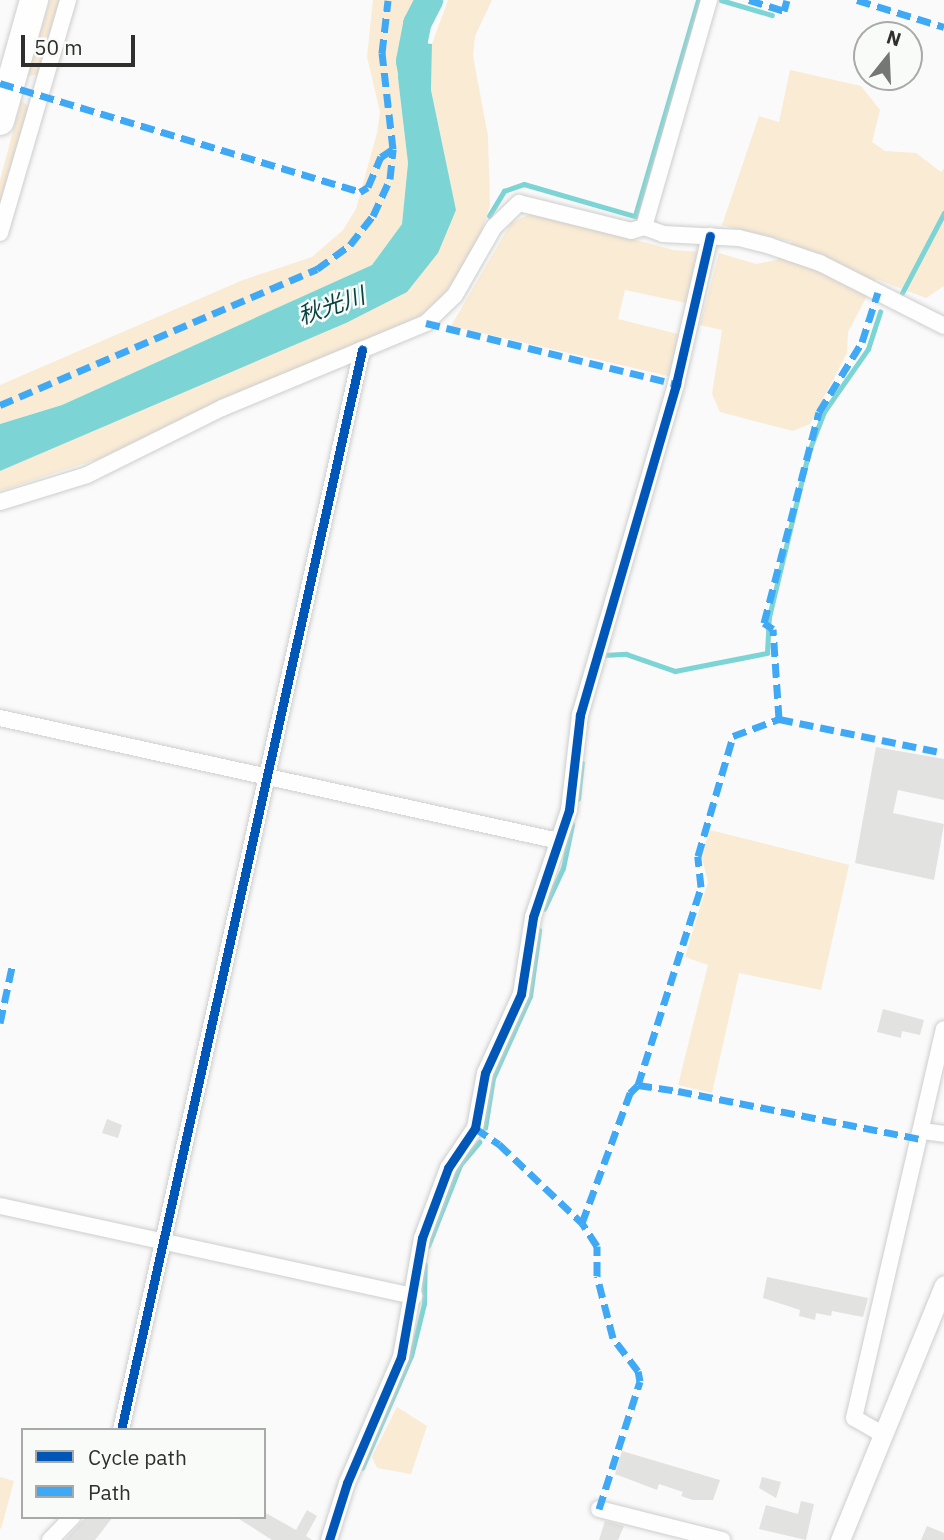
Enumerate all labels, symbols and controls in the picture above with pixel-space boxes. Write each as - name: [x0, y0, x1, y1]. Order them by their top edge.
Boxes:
- scale bar: [24, 21, 138, 65]
- north arrow: [853, 21, 923, 91]
- text: N: [884, 24, 904, 51]
- text: 50 m: [34, 33, 83, 61]
- water label: 秋光川: [294, 281, 368, 329]
- legend: [21, 1428, 266, 1519]
- text: Cycle path: [88, 1443, 187, 1471]
- text: Path: [88, 1478, 131, 1506]

